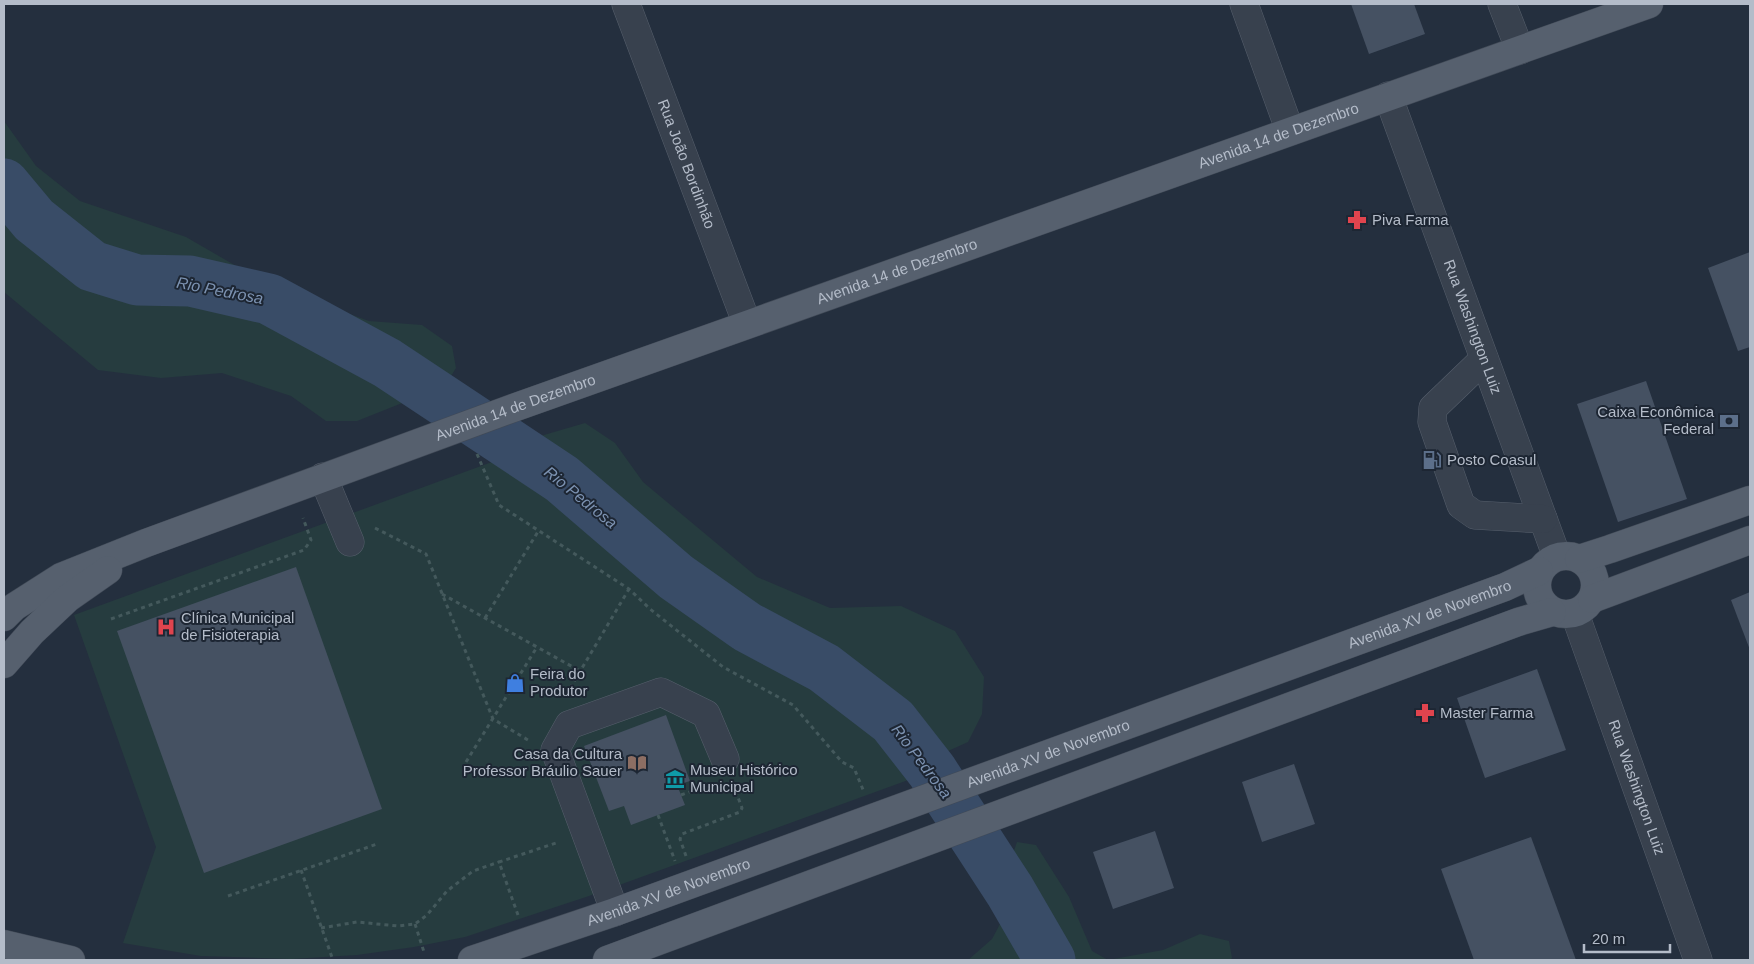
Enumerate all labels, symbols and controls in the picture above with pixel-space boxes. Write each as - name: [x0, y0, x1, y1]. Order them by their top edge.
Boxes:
- street label: Rua João Bordinhão: [655, 97, 719, 231]
- street label: Avenida 14 de Dezembro: [1196, 99, 1361, 172]
- pharmacy icon: Piva Farma: [1346, 209, 1368, 231]
- place label: Piva Farma: [1372, 211, 1449, 228]
- street label: Avenida 14 de Dezembro: [814, 235, 979, 307]
- street label: Rua Washington Luiz: [1441, 257, 1506, 396]
- water label: Rio Pedrosa: [175, 274, 265, 307]
- street label: Avenida 14 de Dezembro: [433, 370, 598, 444]
- place label: Caixa Econômica Federal: [1597, 403, 1715, 437]
- bank icon: Caixa Econômica Federal: [1718, 410, 1740, 432]
- fuel station icon: Posto Coasul: [1421, 449, 1443, 471]
- place label: Posto Coasul: [1447, 451, 1536, 468]
- water label: Rio Pedrosa: [541, 463, 620, 532]
- street label: Avenida XV de Novembro: [1345, 576, 1514, 652]
- place label: Clínica Municipal de Fisioterapia: [181, 609, 294, 643]
- hospital icon: Clínica Municipal de Fisioterapia: [155, 616, 177, 638]
- place label: Feira do Produtor: [530, 665, 588, 699]
- shop icon: Feira do Produtor: [504, 672, 526, 694]
- pharmacy icon: Master Farma: [1414, 702, 1436, 724]
- place label: Master Farma: [1440, 704, 1534, 721]
- street label: Avenida XV de Novembro: [964, 716, 1132, 791]
- street label: Rua Washington Luiz: [1605, 717, 1669, 857]
- water label: Rio Pedrosa: [888, 721, 955, 802]
- place label: Casa da Cultura Professor Bráulio Sauer: [463, 745, 623, 779]
- library icon: Casa da Cultura Professor Bráulio Sauer: [626, 752, 648, 774]
- place label: Museu Histórico Municipal: [690, 761, 798, 795]
- museum icon: Museu Histórico Municipal: [664, 768, 686, 790]
- street label: Avenida XV de Novembro: [585, 854, 752, 929]
- scale bar: [1584, 922, 1670, 954]
- text: 20 m: [1592, 930, 1625, 947]

